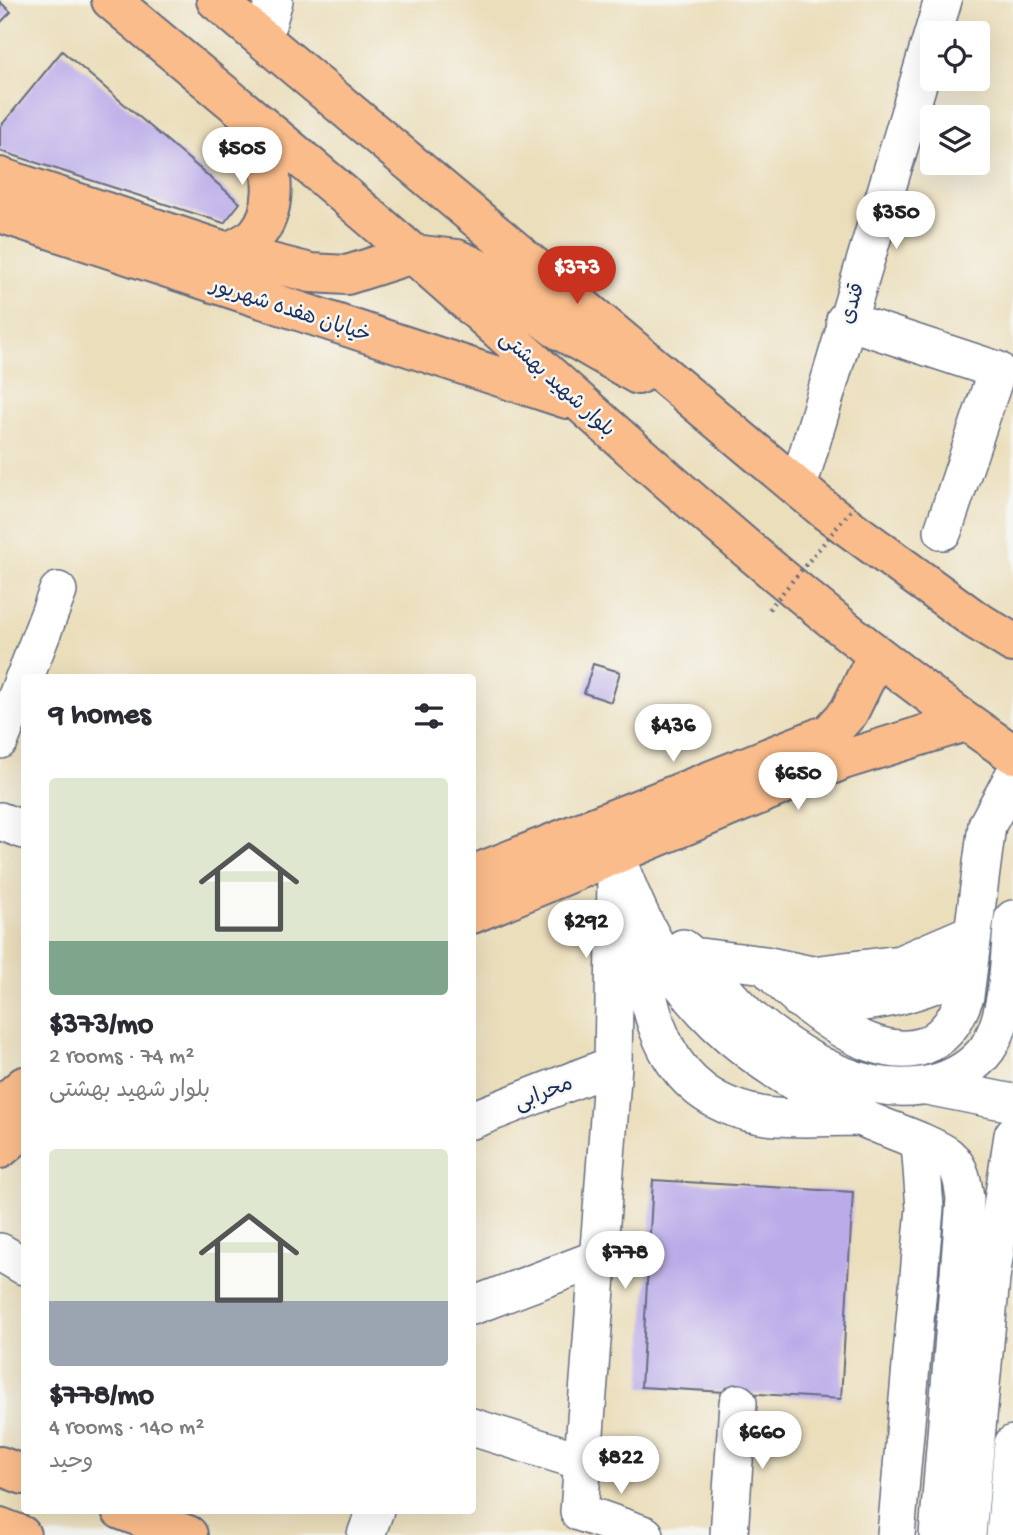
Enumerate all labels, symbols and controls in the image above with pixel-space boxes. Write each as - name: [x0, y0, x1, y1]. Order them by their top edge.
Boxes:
- map controls: [920, 21, 990, 175]
- button: locate: [920, 21, 990, 91]
- button: layers: [920, 105, 990, 175]
- pin: $505: [201, 128, 283, 187]
- text: $505: [218, 136, 266, 163]
- pin: $350: [855, 191, 937, 251]
- text: $350: [872, 200, 920, 227]
- pin: $373: [536, 246, 618, 306]
- text: $373: [554, 255, 600, 282]
- street label: خیابان هفده شهریور: [205, 274, 373, 350]
- street label: قندی: [836, 280, 872, 328]
- street label: بلوار شهید بهشتی: [493, 327, 619, 444]
- icon: filters: [410, 697, 448, 735]
- text: 9 homes: [49, 699, 151, 734]
- pin: $436: [632, 704, 714, 764]
- text: $436: [651, 713, 695, 740]
- pin: $650: [757, 752, 839, 812]
- text: $650: [774, 761, 822, 788]
- icon: home: [186, 824, 312, 950]
- pin: $292: [545, 900, 627, 960]
- text: $292: [564, 909, 608, 936]
- text: $373/mo: [49, 1009, 153, 1044]
- text: 2 rooms · 74 m²: [49, 1044, 194, 1071]
- street label: محرابی: [511, 1073, 577, 1118]
- text: بلوار شهید بهشتی: [49, 1078, 210, 1105]
- icon: home: [186, 1195, 312, 1321]
- pin: $778: [584, 1232, 666, 1291]
- text: $778: [602, 1240, 648, 1267]
- text: $778/mo: [49, 1380, 154, 1415]
- pin: $660: [721, 1412, 803, 1471]
- text: 4 rooms · 140 m²: [49, 1415, 204, 1442]
- text: $660: [739, 1420, 785, 1447]
- pin: $822: [580, 1436, 662, 1496]
- text: $822: [598, 1445, 644, 1472]
- text: وحید: [49, 1449, 93, 1476]

